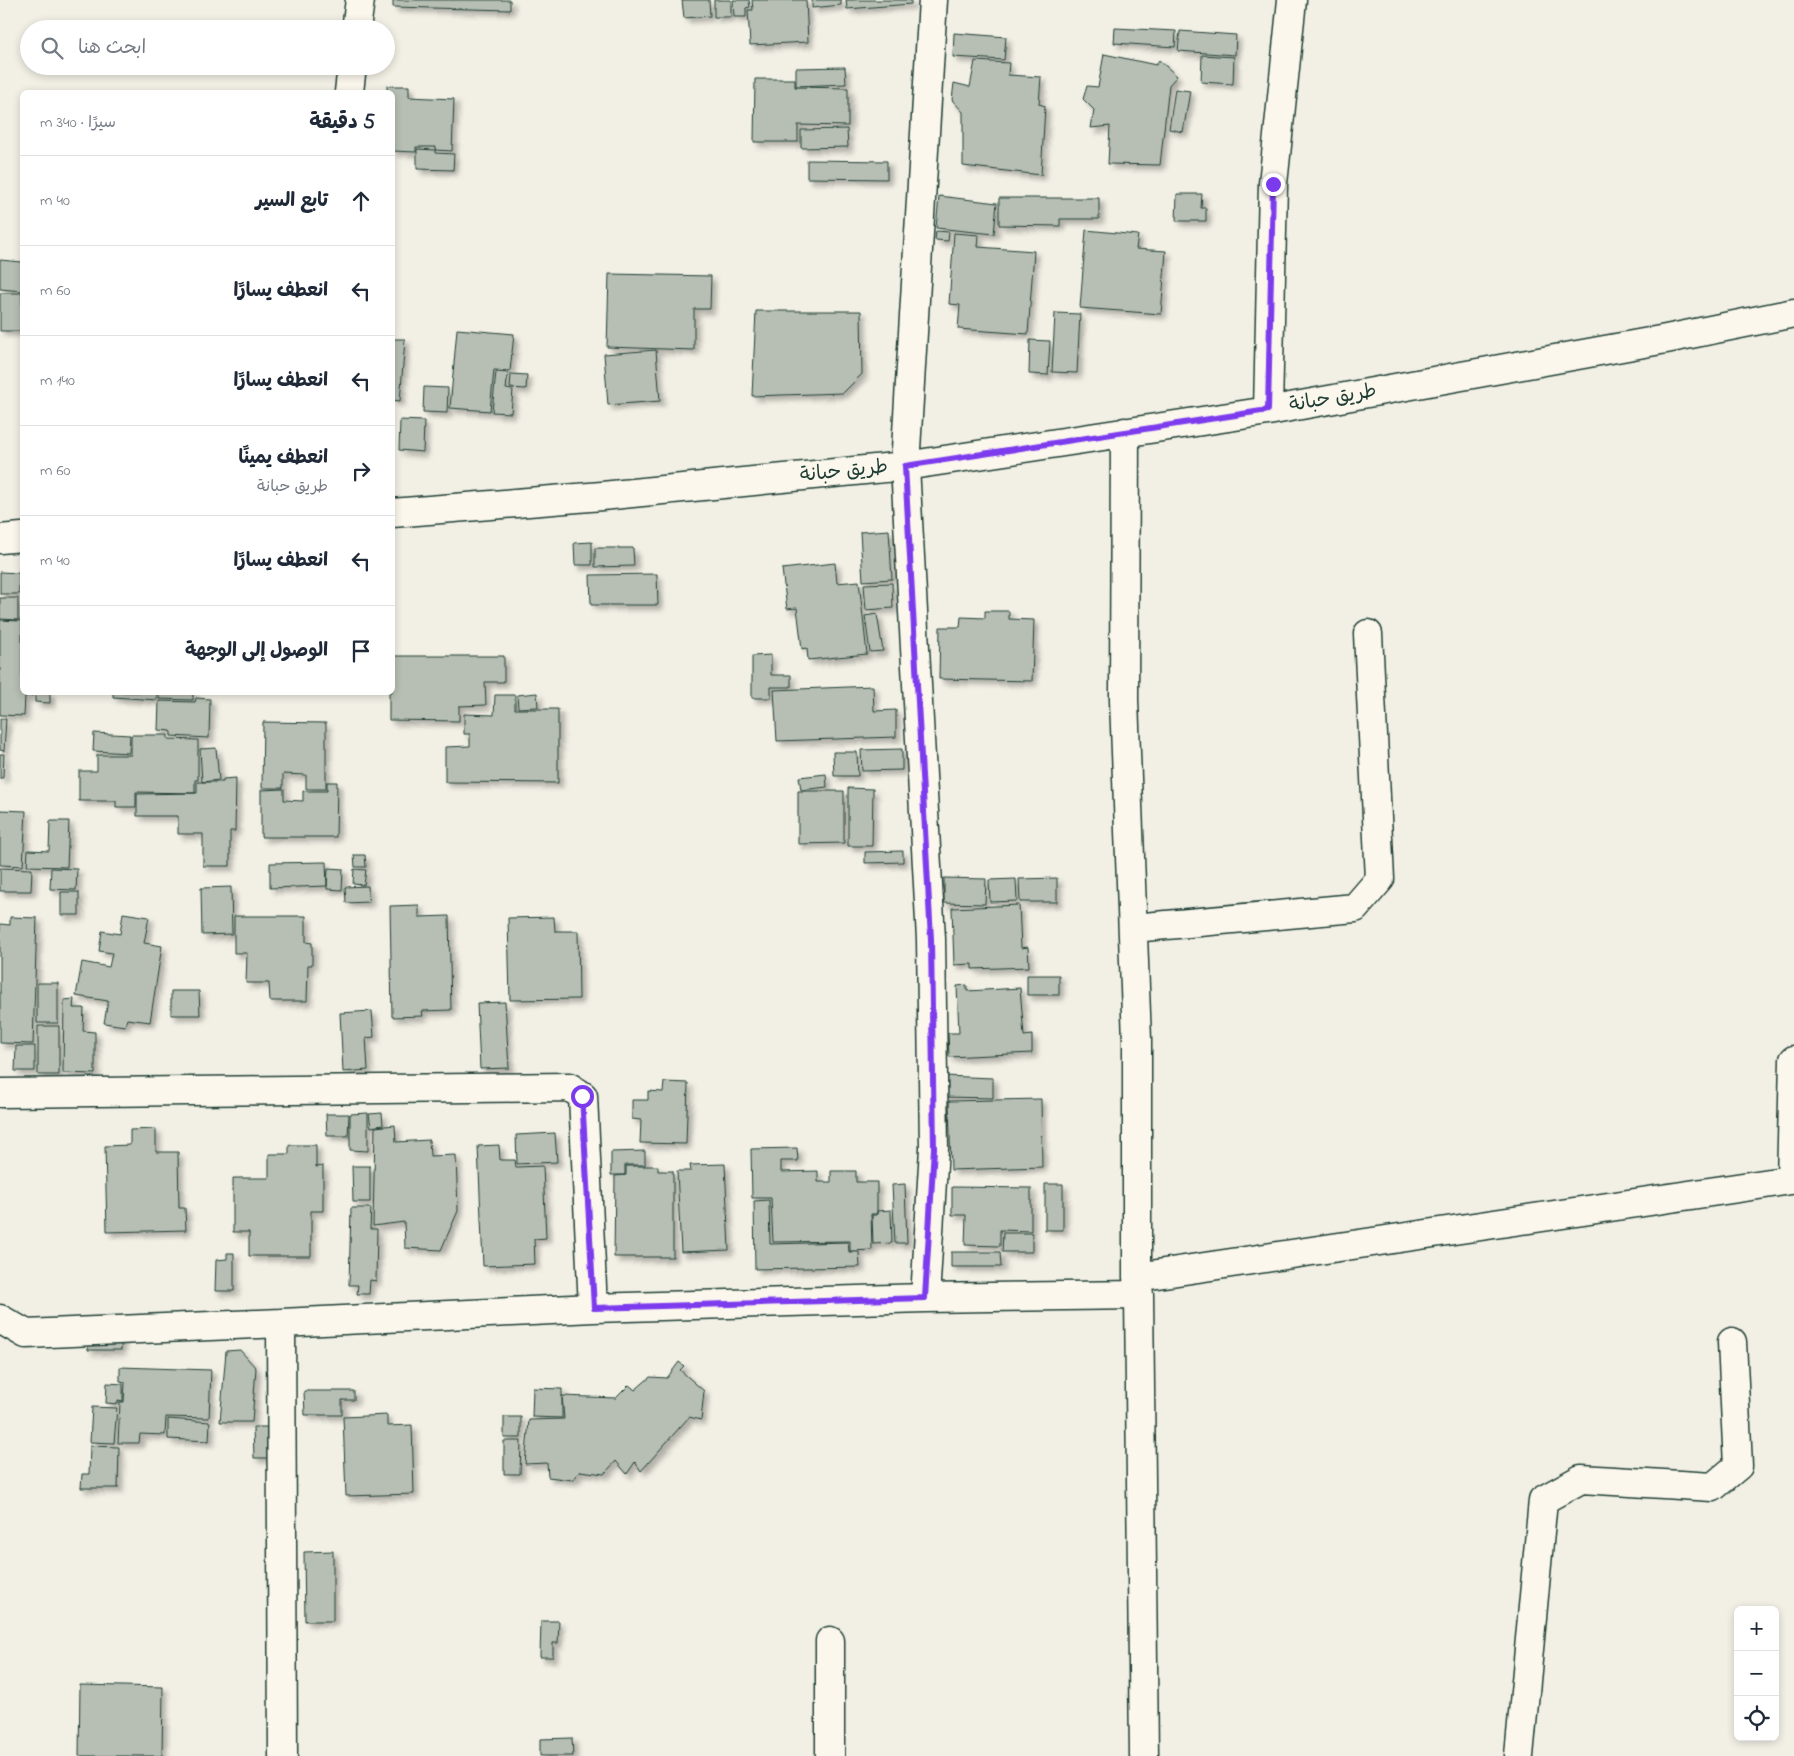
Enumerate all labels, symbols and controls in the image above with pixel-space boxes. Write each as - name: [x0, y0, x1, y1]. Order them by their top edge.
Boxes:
- search box: [20, 20, 395, 75]
- icon: search: [38, 34, 66, 62]
- text: ابحث هنا: [78, 35, 146, 62]
- text: 5 دقيقة: [309, 108, 375, 138]
- text: سيرًا · 340 m: [40, 111, 116, 135]
- route end: [1262, 173, 1285, 196]
- icon: ahead: [347, 187, 375, 215]
- text: تابع السير: [256, 188, 328, 215]
- text: 40 m: [40, 189, 70, 213]
- icon: left: [347, 277, 375, 305]
- text: انعطف يسارًا: [233, 278, 328, 305]
- text: 60 m: [40, 279, 70, 303]
- icon: left: [347, 367, 375, 395]
- text: انعطف يسارًا: [233, 368, 328, 395]
- text: 140 m: [40, 369, 75, 393]
- street label: طريق حبانة: [1287, 377, 1379, 421]
- text: انعطف يمينًا: [238, 445, 328, 472]
- street label: طريق حبانة: [798, 453, 890, 491]
- icon: right: [347, 457, 375, 485]
- text: 60 m: [40, 459, 70, 483]
- text: طريق حبانة: [257, 475, 328, 499]
- icon: left: [347, 547, 375, 575]
- text: انعطف يسارًا: [233, 548, 328, 575]
- text: 40 m: [40, 549, 70, 573]
- icon: arrive: [347, 637, 375, 665]
- text: الوصول إلى الوجهة: [185, 638, 328, 665]
- route start: [571, 1085, 594, 1108]
- map controls: [1734, 1606, 1779, 1741]
- button: +: [1734, 1606, 1779, 1651]
- button: −: [1734, 1651, 1779, 1696]
- button: locate: [1734, 1696, 1779, 1741]

